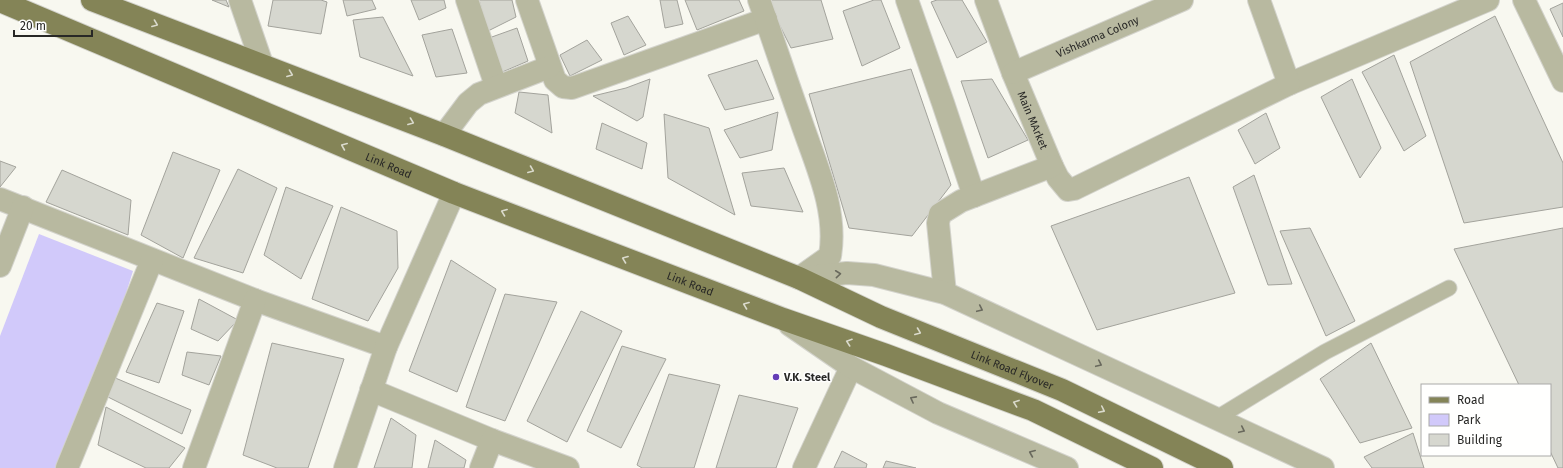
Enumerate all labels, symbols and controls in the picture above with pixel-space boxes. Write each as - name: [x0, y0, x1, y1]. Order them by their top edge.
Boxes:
- scale bar: [14, 12, 92, 38]
- street label: Vishkarma Colony: [1054, 13, 1141, 61]
- text: 20 m: [20, 19, 46, 33]
- one-way arrow: [151, 19, 158, 27]
- one-way arrow: [286, 70, 293, 78]
- street label: Main MArket: [1014, 89, 1050, 151]
- one-way arrow: [407, 117, 414, 125]
- one-way arrow: [341, 143, 348, 151]
- street label: Link Road: [363, 150, 414, 181]
- one-way arrow: [528, 166, 535, 174]
- one-way arrow: [500, 208, 507, 216]
- one-way arrow: [621, 255, 628, 263]
- street label: Link Road: [665, 269, 715, 299]
- one-way arrow: [835, 270, 841, 279]
- one-way arrow: [743, 302, 750, 310]
- one-way arrow: [977, 305, 984, 313]
- one-way arrow: [913, 327, 921, 335]
- one-way arrow: [845, 338, 852, 347]
- street label: Link Road Flyover: [969, 348, 1056, 393]
- one-way arrow: [1094, 359, 1102, 367]
- place label: V.K. Steel: [783, 371, 831, 384]
- marker: V.K. Steel: [771, 372, 781, 382]
- legend: [1421, 384, 1551, 456]
- text: Road: [1457, 393, 1485, 407]
- one-way arrow: [910, 397, 917, 404]
- one-way arrow: [1012, 400, 1019, 408]
- one-way arrow: [1098, 405, 1105, 413]
- text: Park: [1457, 413, 1481, 427]
- one-way arrow: [1238, 425, 1245, 433]
- text: Building: [1457, 433, 1503, 447]
- one-way arrow: [1028, 449, 1035, 457]

